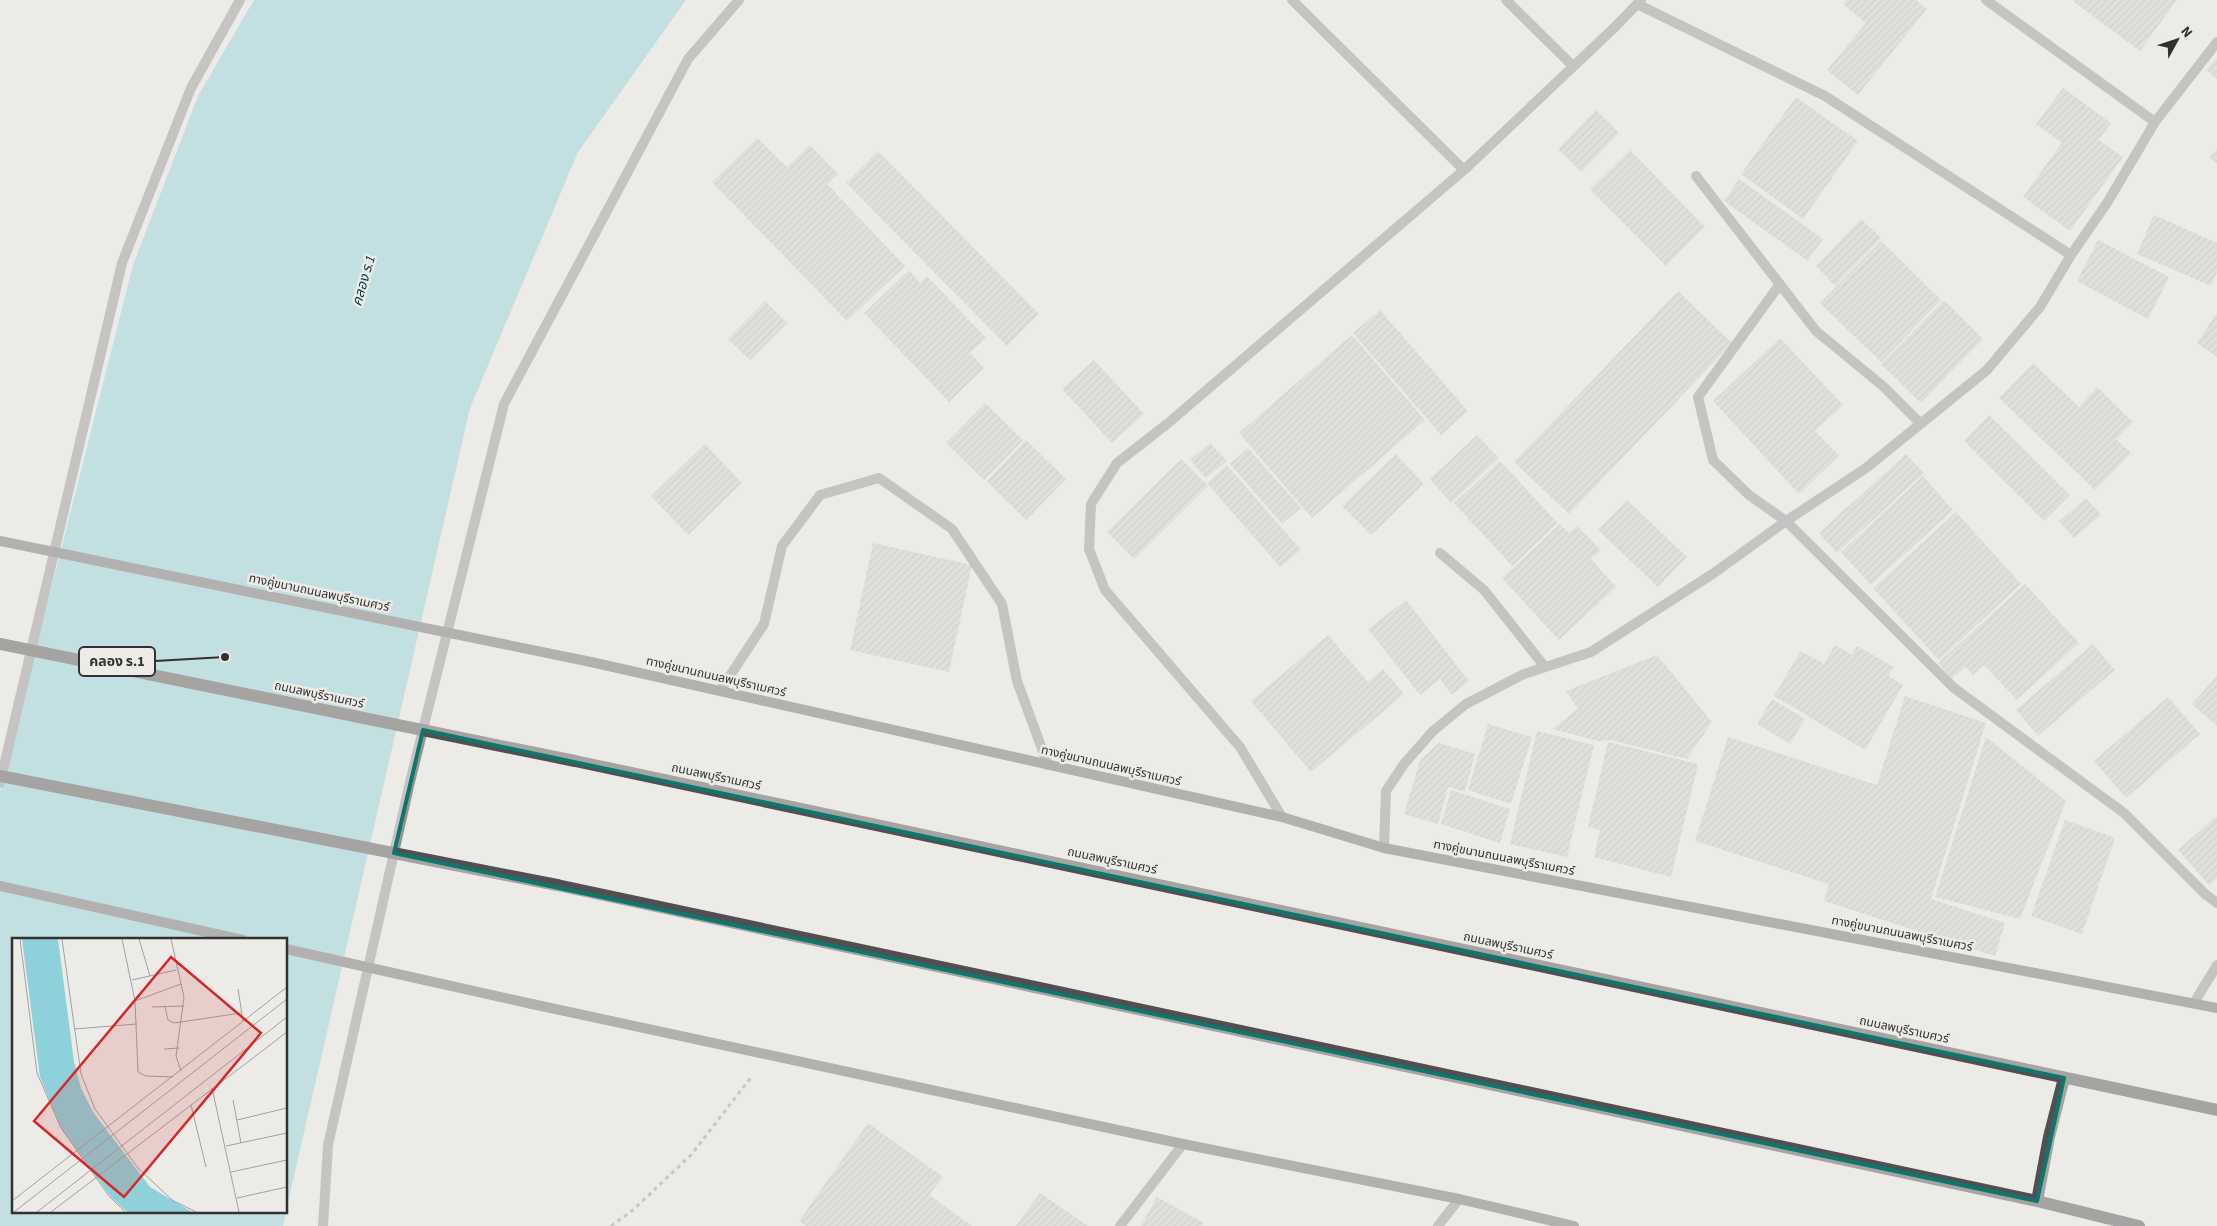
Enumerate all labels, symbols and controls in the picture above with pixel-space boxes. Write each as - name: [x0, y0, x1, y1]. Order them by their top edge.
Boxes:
- north arrow: [2152, 15, 2202, 65]
- text: N: [2176, 22, 2197, 42]
- water label: คลอง ร.1: [347, 253, 381, 309]
- street label: ทางคู่ขนานถนนลพบุรีราเมศวร์: [247, 570, 391, 616]
- callout: คลอง ร.1: [79, 647, 155, 676]
- text: คลอง ร.1: [89, 652, 145, 672]
- street label: ทางคู่ขนานถนนลพบุรีราเมศวร์: [644, 653, 788, 702]
- street label: ถนนลพบุรีราเมศวร์: [273, 677, 366, 713]
- street label: ทางคู่ขนานถนนลพบุรีราเมศวร์: [1039, 742, 1183, 791]
- street label: ถนนลพบุรีราเมศวร์: [670, 759, 763, 795]
- street label: ทางคู่ขนานถนนลพบุรีราเมศวร์: [1432, 836, 1577, 880]
- street label: ถนนลพบุรีราเมศวร์: [1066, 843, 1159, 879]
- street label: ทางคู่ขนานถนนลพบุรีราเมศวร์: [1830, 912, 1975, 956]
- street label: ถนนลพบุรีราเมศวร์: [1462, 928, 1555, 964]
- inset map: [12, 938, 288, 1214]
- street label: ถนนลพบุรีราเมศวร์: [1858, 1012, 1951, 1048]

